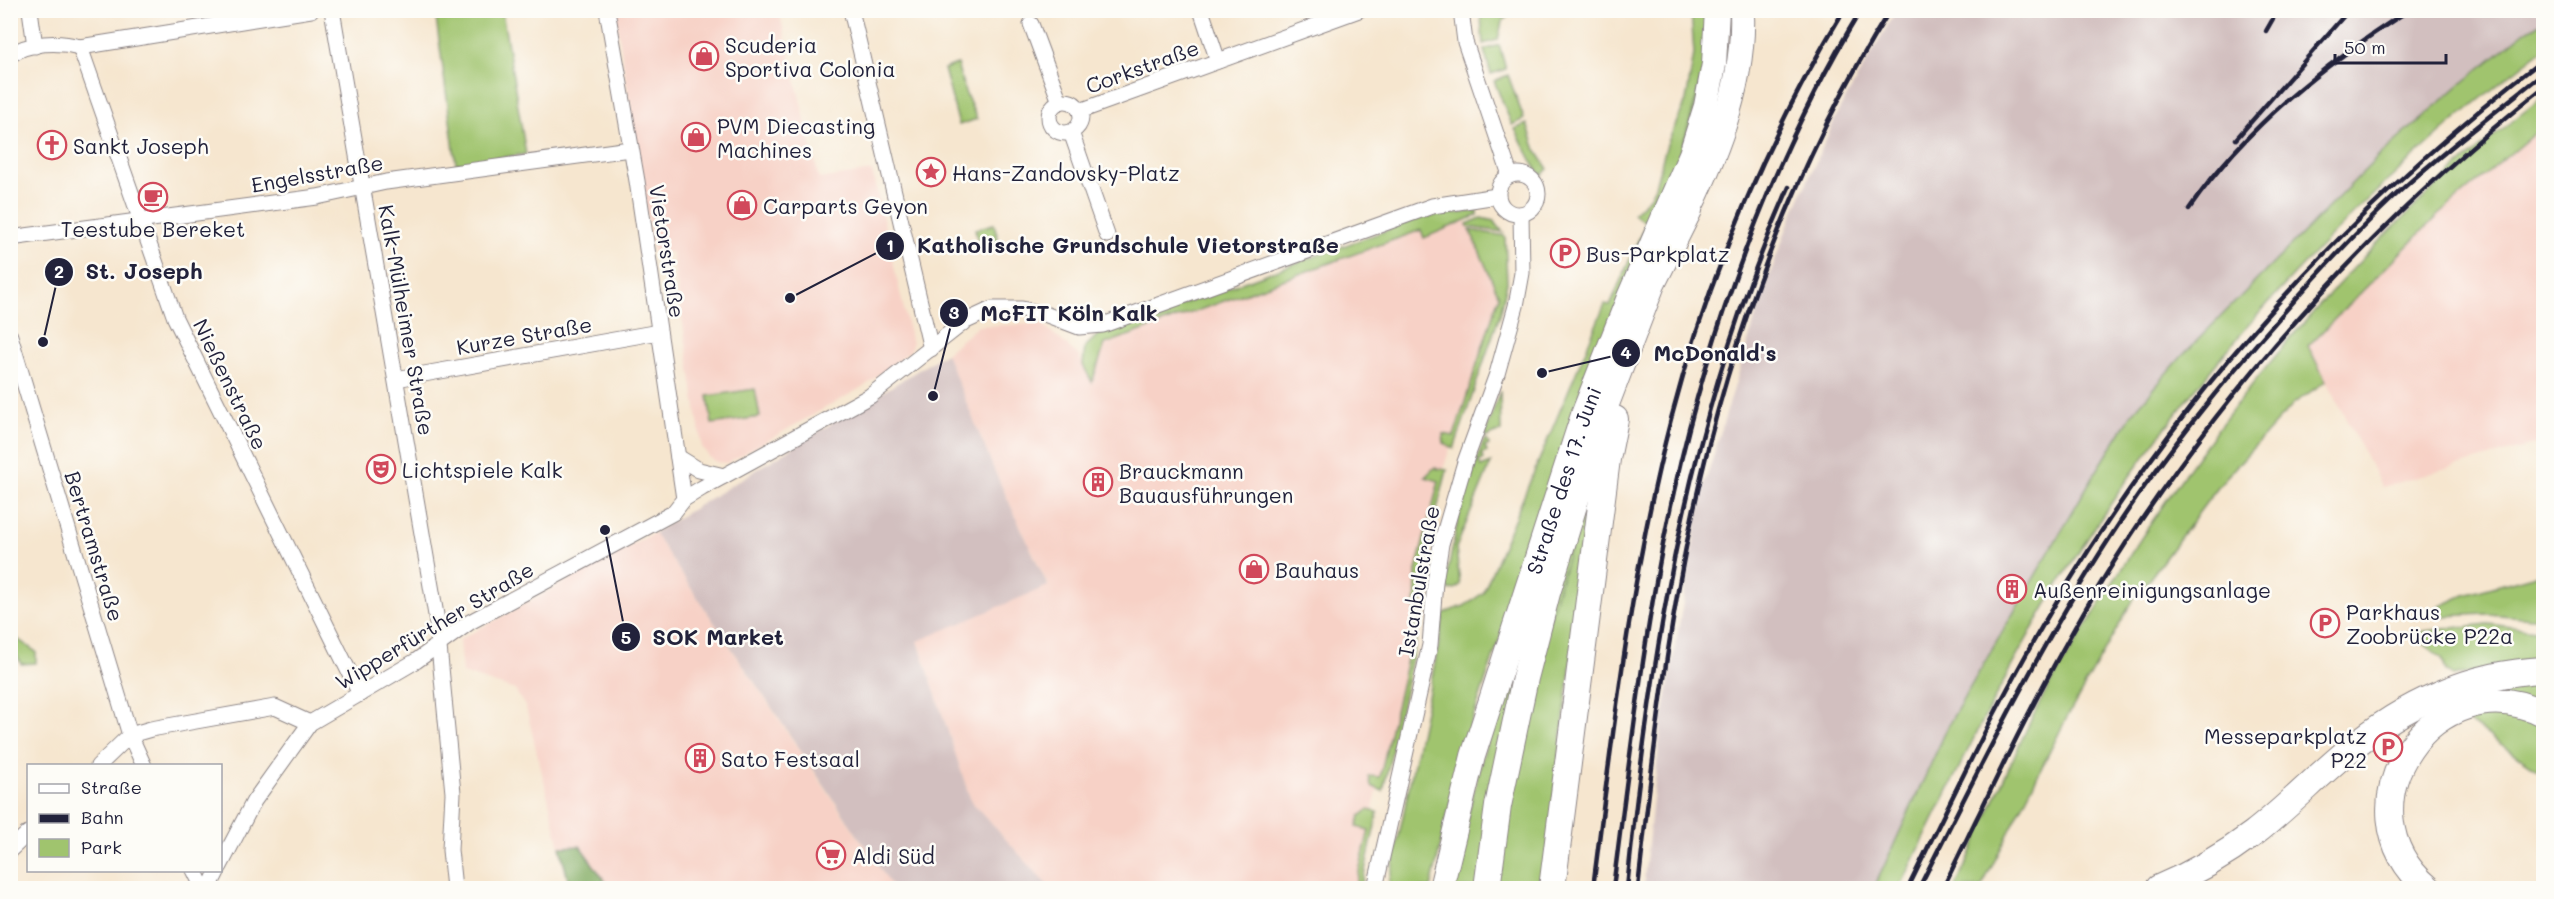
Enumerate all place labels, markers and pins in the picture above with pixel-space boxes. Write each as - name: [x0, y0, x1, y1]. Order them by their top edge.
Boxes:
- place label: Scuderia Sportiva Colonia: [725, 31, 896, 82]
- shop icon: Scuderia Sportiva Colonia: [688, 40, 720, 72]
- place label: PVM Diecasting Machines: [717, 112, 875, 163]
- shop icon: PVM Diecasting Machines: [680, 121, 712, 153]
- church icon: Sankt Joseph: [36, 129, 68, 161]
- place label: Sankt Joseph: [73, 132, 209, 159]
- place icon: Hans-Zandovsky-Platz: [915, 156, 947, 188]
- place label: Hans-Zandovsky-Platz: [952, 159, 1180, 186]
- cafe icon: Teestube Bereket: [137, 181, 169, 213]
- shop icon: Carparts Geyon: [726, 189, 758, 221]
- place label: Carparts Geyon: [763, 192, 928, 219]
- place label: Teestube Bereket: [61, 215, 245, 242]
- callout: Katholische Grundschule Vietorstraße: [875, 226, 1351, 266]
- parking icon: Bus-Parkplatz: [1549, 237, 1581, 269]
- place label: Bus-Parkplatz: [1586, 240, 1729, 267]
- callout: St. Joseph: [44, 252, 215, 292]
- callout: McFIT Köln Kalk: [939, 293, 1170, 333]
- callout: McDonald's: [1611, 333, 1788, 373]
- theatre icon: Lichtspiele Kalk: [365, 453, 397, 485]
- place label: Lichtspiele Kalk: [402, 456, 563, 483]
- place label: Brauckmann Bauausführungen: [1119, 457, 1293, 508]
- building icon: Brauckmann Bauausführungen: [1082, 466, 1114, 498]
- shop icon: Bauhaus: [1238, 553, 1270, 585]
- place label: Bauhaus: [1275, 556, 1359, 583]
- building icon: Außenreinigungsanlage: [1996, 573, 2028, 605]
- place label: Außenreinigungsanlage: [2033, 576, 2271, 603]
- place label: Parkhaus Zoobrücke P22a: [2346, 598, 2513, 649]
- parking icon: Parkhaus Zoobrücke P22a: [2309, 607, 2341, 639]
- callout: SOK Market: [611, 617, 796, 657]
- place label: Messeparkplatz P22: [2204, 722, 2367, 773]
- parking icon: Messeparkplatz P22: [2372, 731, 2404, 763]
- building icon: Sato Festsaal: [684, 742, 716, 774]
- place label: Sato Festsaal: [721, 745, 860, 772]
- supermarket icon: Aldi Süd: [815, 839, 847, 871]
- place label: Aldi Süd: [852, 842, 935, 869]

